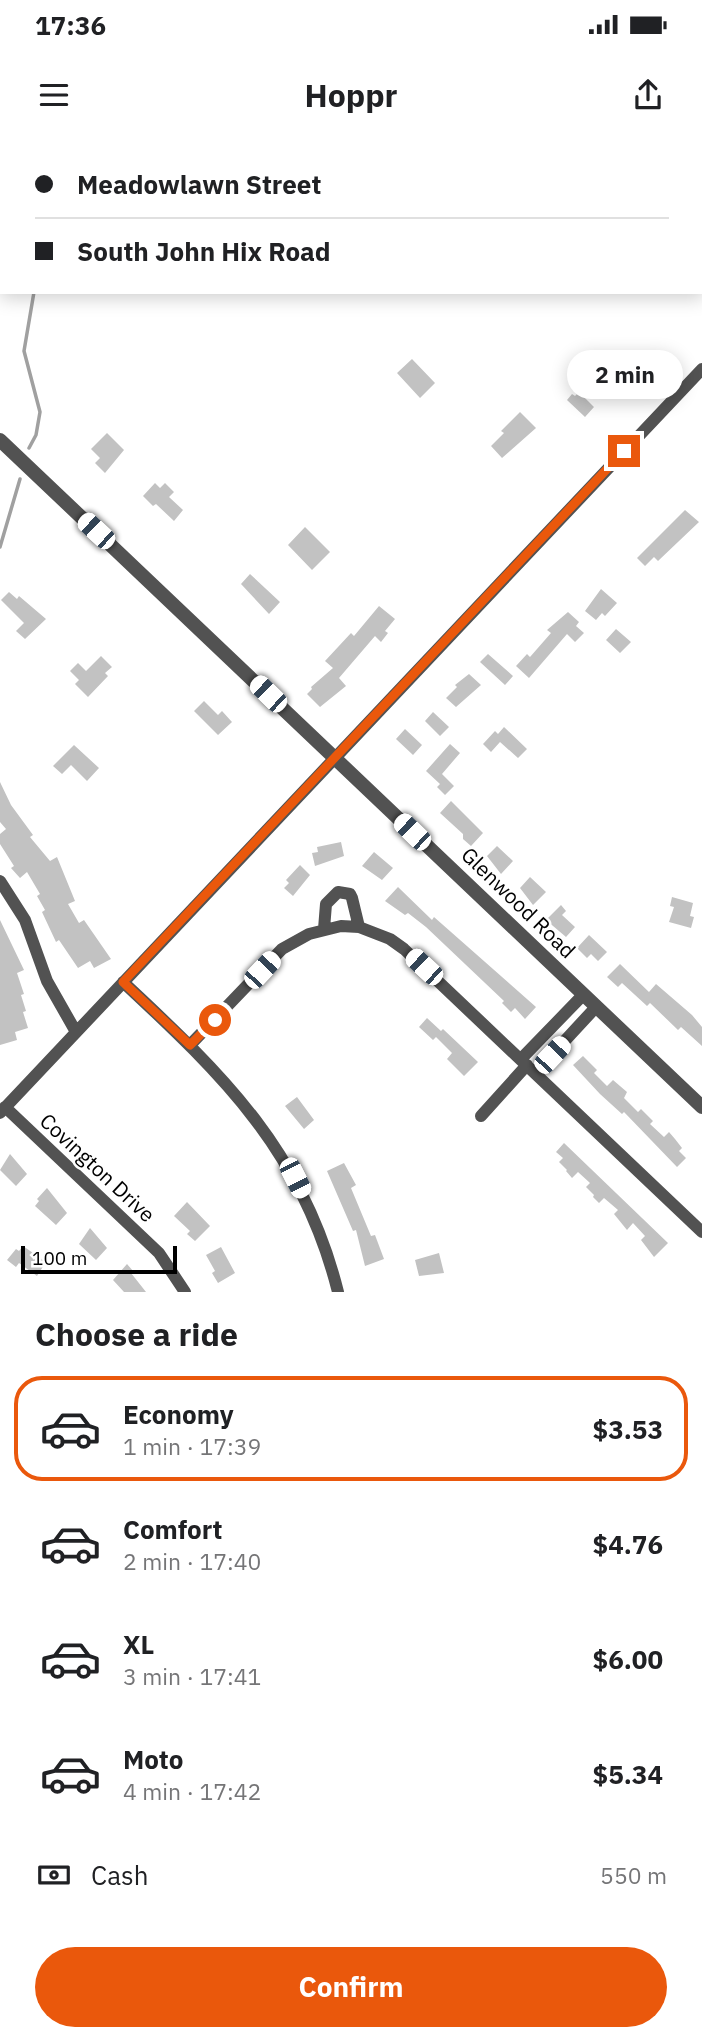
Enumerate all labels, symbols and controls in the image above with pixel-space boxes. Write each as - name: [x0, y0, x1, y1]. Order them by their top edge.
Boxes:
- text: 17:36: [35, 8, 106, 42]
- text: Hoppr: [304, 74, 398, 116]
- icon: menu: [35, 76, 73, 114]
- icon: share: [629, 76, 667, 114]
- text: Meadowlawn Street: [77, 167, 321, 201]
- text: South John Hix Road: [77, 234, 331, 268]
- callout: 2 min: [566, 350, 682, 398]
- text: 2 min: [595, 359, 655, 389]
- route end: [608, 435, 640, 467]
- car: [74, 509, 119, 553]
- car: [246, 672, 291, 716]
- car: [390, 810, 435, 854]
- street label: Glenwood Road: [456, 841, 582, 964]
- car: [402, 945, 447, 989]
- car: [240, 947, 285, 993]
- route start: [199, 1004, 231, 1036]
- car: [530, 1032, 575, 1078]
- street label: Covington Drive: [34, 1107, 161, 1228]
- car: [277, 1155, 314, 1201]
- scale bar: [21, 1243, 177, 1275]
- text: 100 m: [32, 1246, 87, 1270]
- text: Choose a ride: [35, 1313, 238, 1355]
- icon: car: [39, 1397, 102, 1460]
- text: Economy: [123, 1397, 234, 1431]
- text: $3.53: [593, 1412, 663, 1446]
- text: 1 min · 17:39: [123, 1431, 261, 1461]
- icon: car: [39, 1512, 102, 1575]
- text: Comfort: [123, 1512, 222, 1546]
- text: $4.76: [593, 1527, 663, 1561]
- text: 2 min · 17:40: [123, 1546, 261, 1576]
- icon: car: [39, 1627, 102, 1690]
- text: XL: [123, 1627, 154, 1661]
- text: $6.00: [593, 1642, 663, 1676]
- text: 3 min · 17:41: [123, 1661, 261, 1691]
- icon: car: [39, 1742, 102, 1805]
- text: Moto: [123, 1742, 183, 1776]
- text: $5.34: [593, 1757, 663, 1791]
- text: 4 min · 17:42: [123, 1776, 261, 1806]
- icon: cash: [35, 1856, 73, 1894]
- text: Cash: [91, 1858, 148, 1892]
- text: 550 m: [600, 1860, 667, 1890]
- button: Confirm: [35, 1947, 667, 2027]

